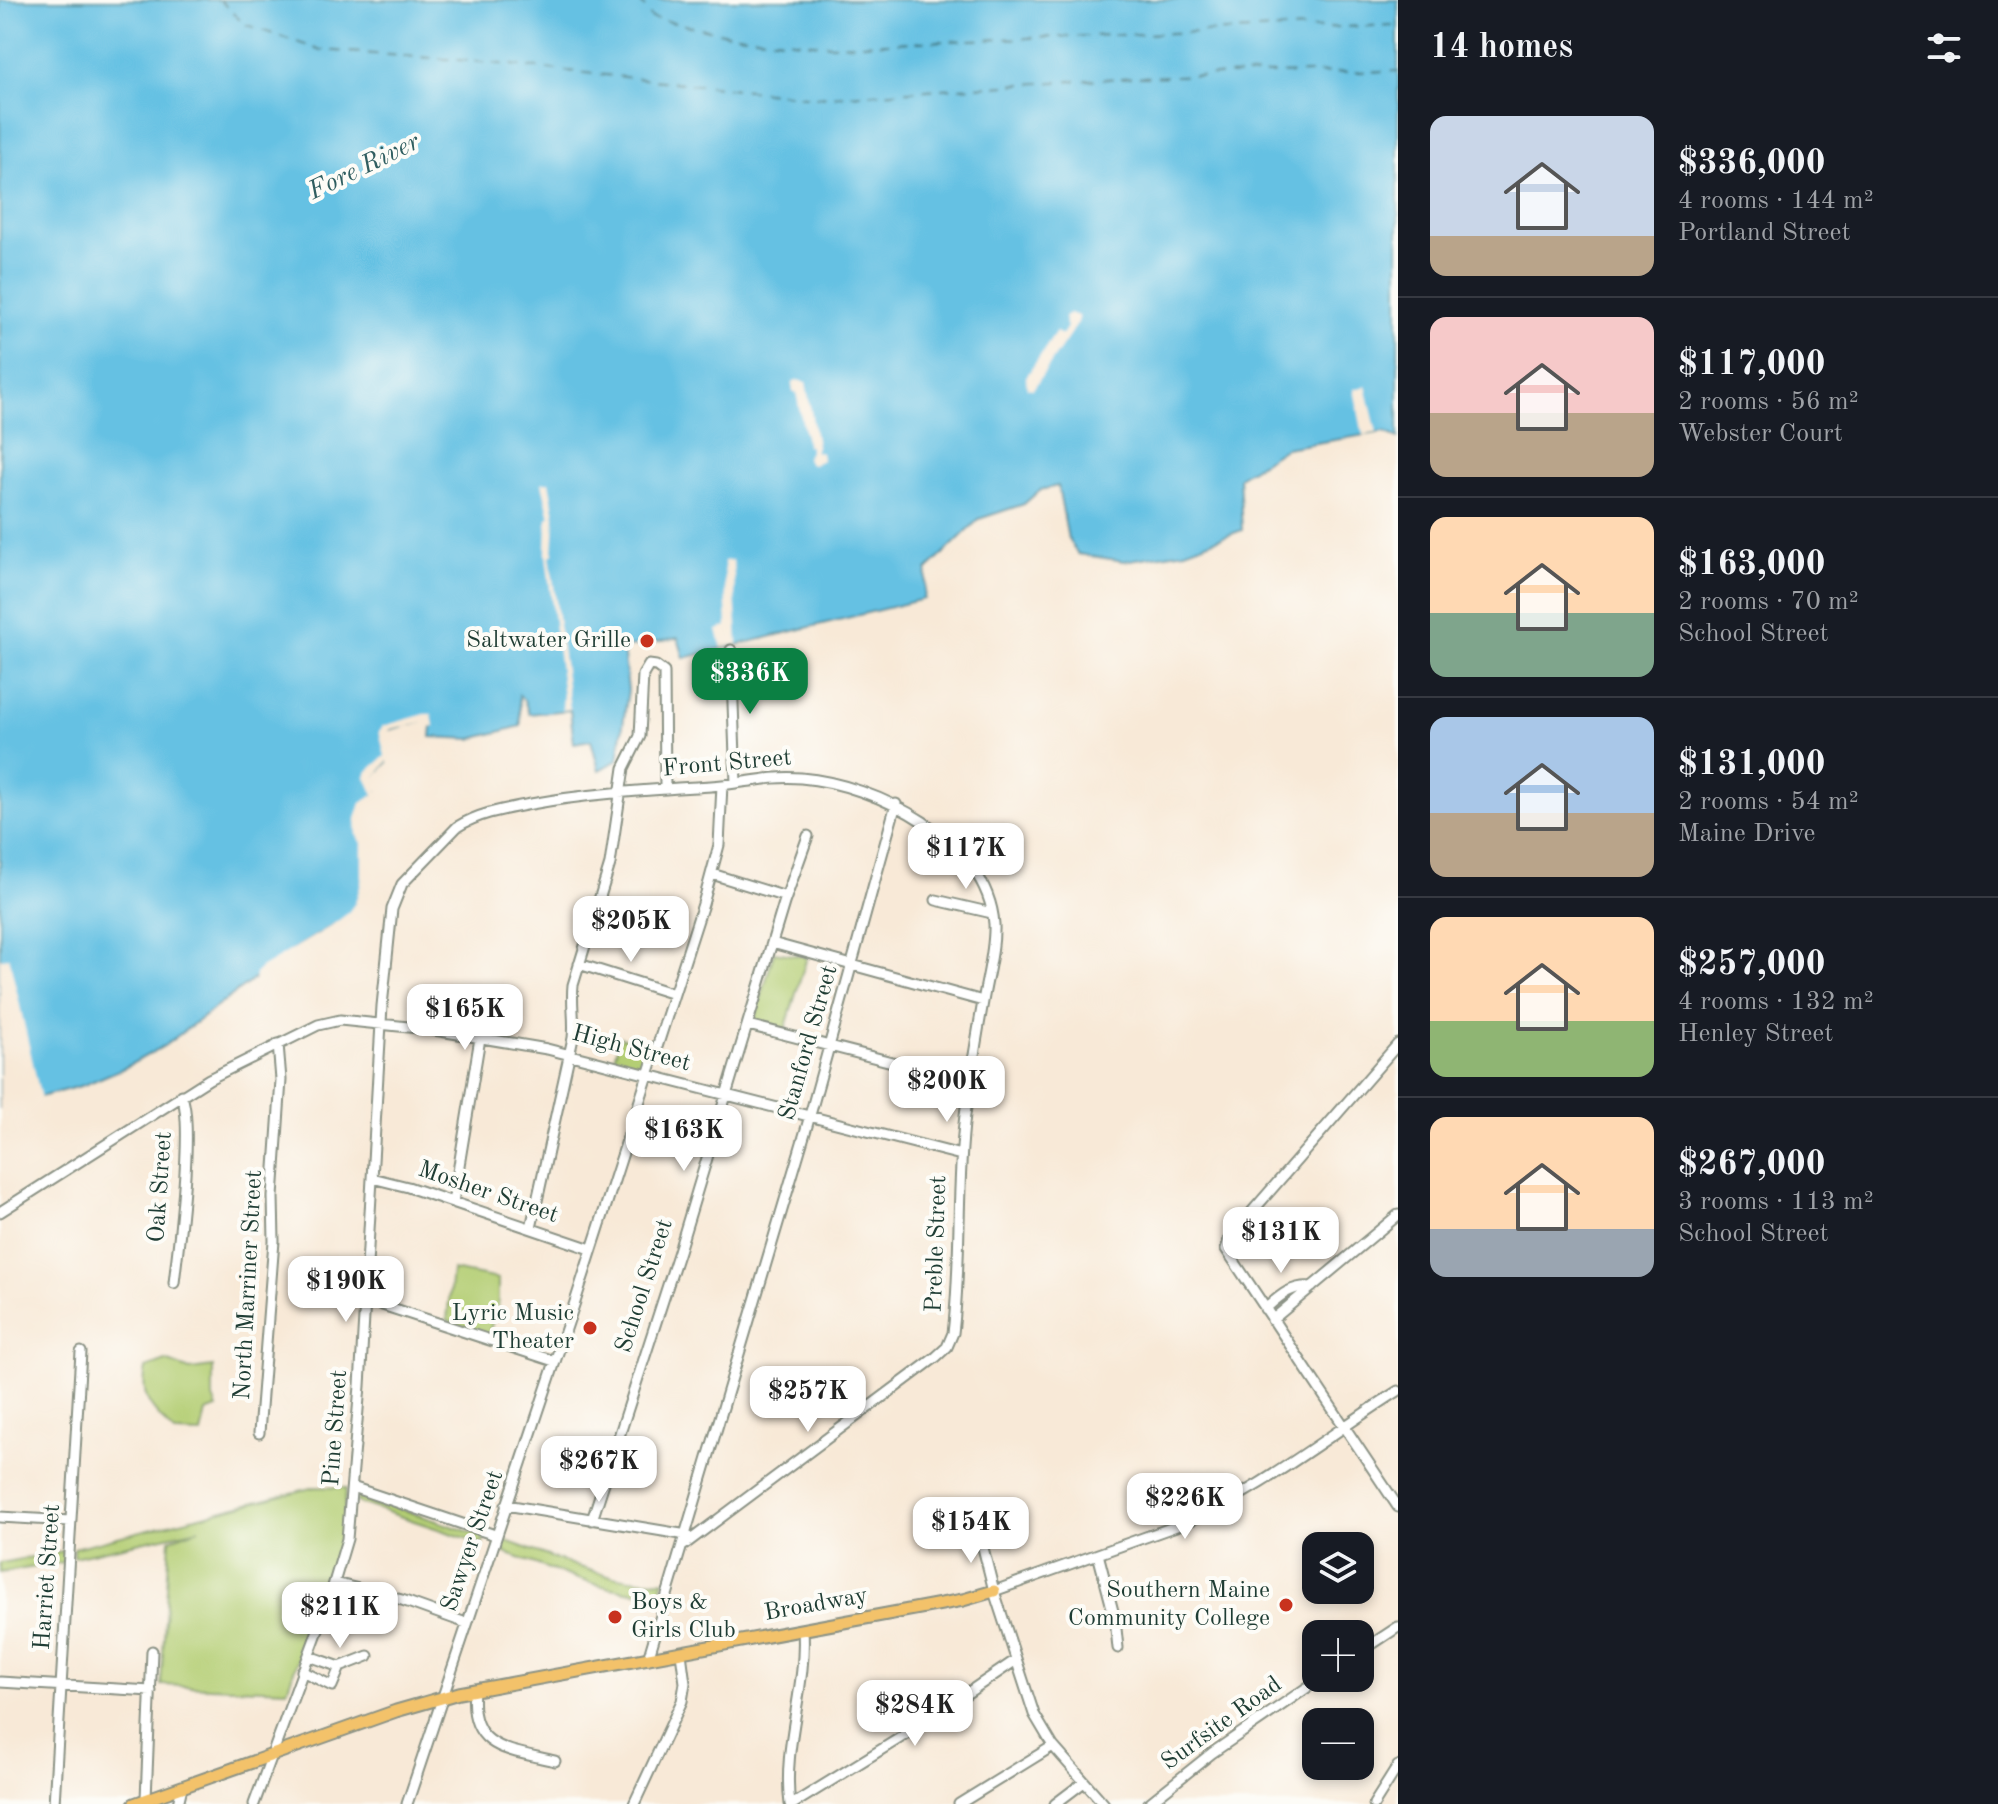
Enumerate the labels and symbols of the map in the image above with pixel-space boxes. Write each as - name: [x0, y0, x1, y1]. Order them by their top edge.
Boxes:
- water label: Fore River: [303, 129, 425, 205]
- place label: Saltwater Grille: [466, 629, 631, 653]
- marker: Saltwater Grille: [638, 632, 656, 650]
- pin: $336K: [694, 648, 806, 716]
- street label: Front Street: [661, 746, 793, 782]
- pin: $117K: [910, 823, 1022, 891]
- pin: $205K: [575, 896, 687, 964]
- street label: Stanford Street: [775, 962, 843, 1124]
- pin: $165K: [409, 984, 521, 1052]
- street label: High Street: [569, 1022, 693, 1076]
- pin: $200K: [891, 1056, 1003, 1124]
- pin: $163K: [628, 1105, 740, 1173]
- street label: Oak Street: [145, 1131, 177, 1243]
- street label: Mosher Street: [415, 1158, 561, 1228]
- street label: North Marriner Street: [231, 1169, 267, 1401]
- street label: Preble Street: [923, 1175, 951, 1313]
- pin: $131K: [1225, 1207, 1337, 1275]
- street label: School Street: [612, 1216, 678, 1356]
- pin: $190K: [290, 1256, 402, 1324]
- place label: Lyric Music Theater: [451, 1302, 574, 1354]
- marker: Lyric Music Theater: [581, 1319, 599, 1337]
- pin: $257K: [752, 1366, 864, 1434]
- street label: Pine Street: [320, 1369, 352, 1487]
- pin: $267K: [543, 1436, 655, 1504]
- street label: Sawyer Street: [438, 1467, 508, 1615]
- pin: $226K: [1129, 1473, 1241, 1541]
- pin: $154K: [915, 1497, 1027, 1565]
- street label: Harriet Street: [31, 1503, 65, 1651]
- place label: Southern Maine Community College: [1068, 1579, 1270, 1631]
- pin: $211K: [284, 1582, 396, 1650]
- street label: Broadway: [762, 1584, 870, 1626]
- place label: Boys & Girls Club: [631, 1591, 736, 1643]
- marker: Southern Maine Community College: [1277, 1596, 1295, 1614]
- marker: Boys & Girls Club: [606, 1608, 624, 1626]
- street label: Surfsite Road: [1158, 1673, 1286, 1775]
- pin: $284K: [859, 1680, 971, 1748]

